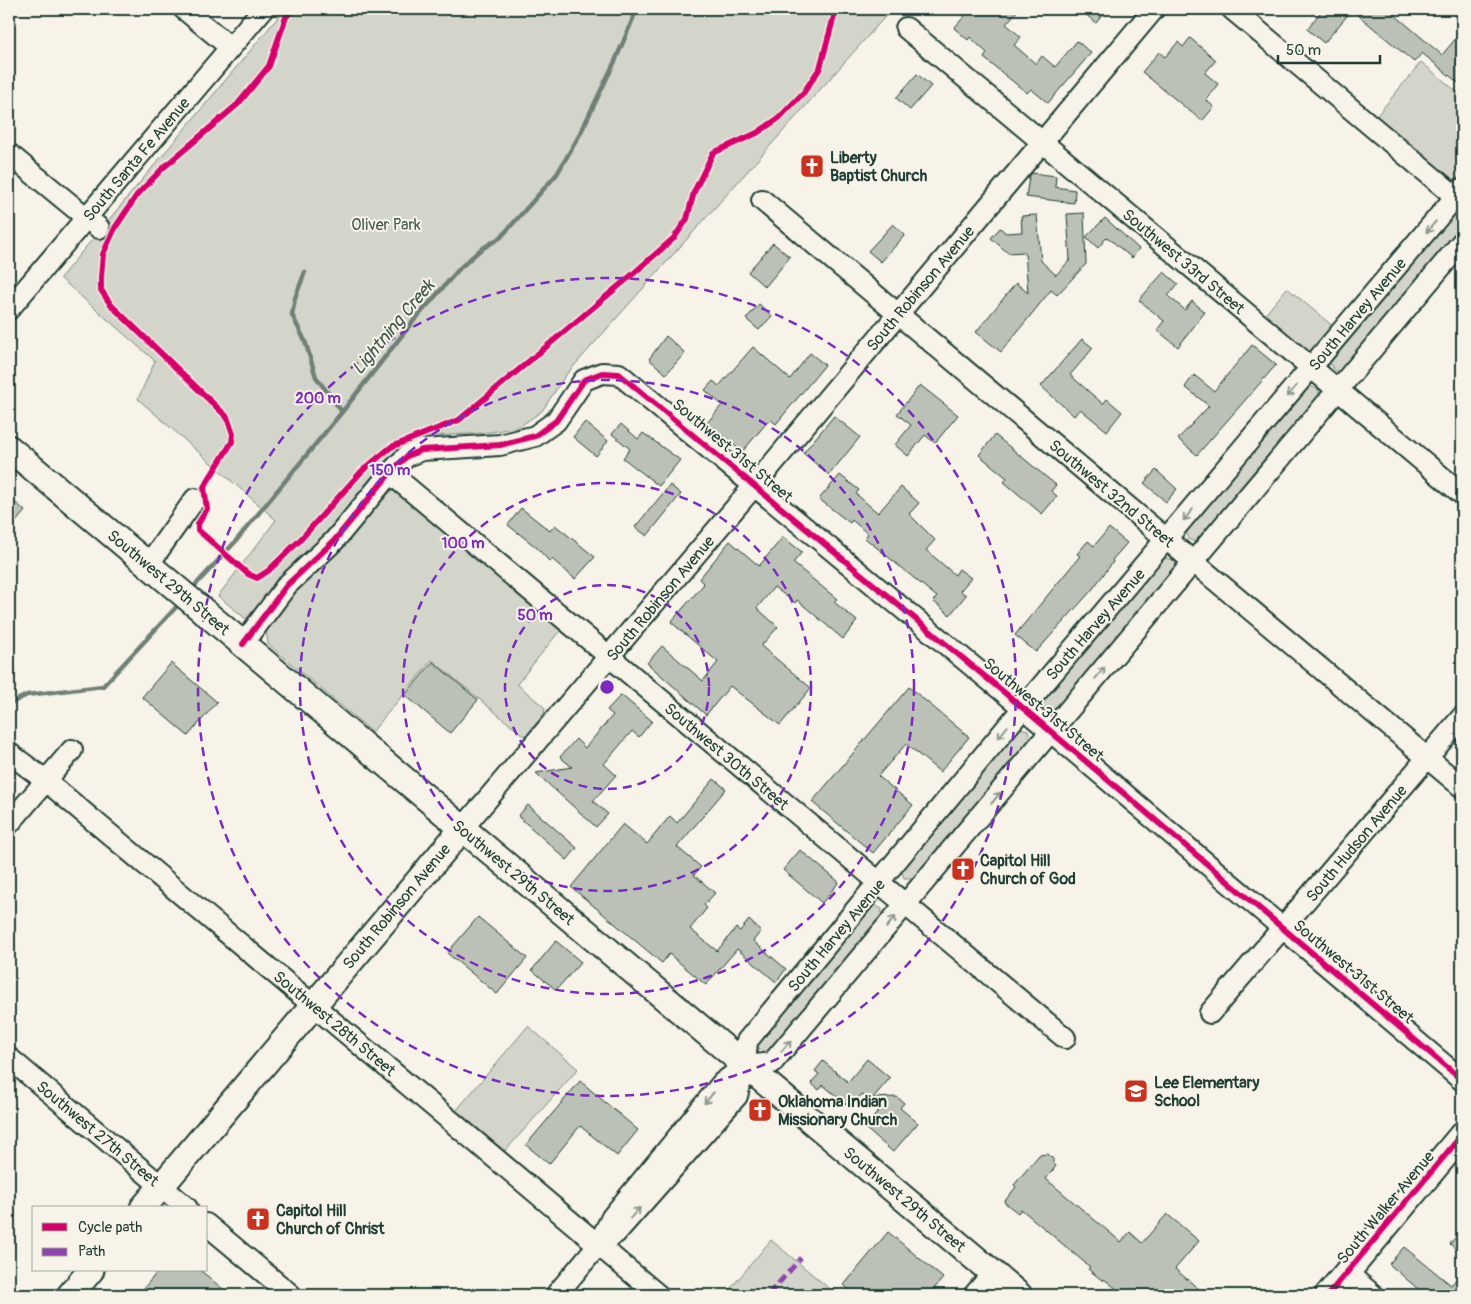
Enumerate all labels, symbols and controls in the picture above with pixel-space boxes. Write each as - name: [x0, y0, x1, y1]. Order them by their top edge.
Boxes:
- scale bar: [1278, 32, 1381, 64]
- text: 50 m: [1286, 41, 1321, 60]
- street label: South Santa Fe Avenue: [79, 94, 195, 226]
- place label: Liberty Baptist Church: [830, 148, 928, 186]
- church icon: Liberty Baptist Church: [799, 153, 825, 179]
- street label: Southwest 33rd Street: [1118, 205, 1249, 319]
- park label: Oliver Park: [351, 215, 421, 235]
- one-way arrow: [1425, 220, 1436, 233]
- street label: South Robinson Avenue: [862, 222, 979, 356]
- street label: South Harvey Avenue: [1305, 254, 1411, 375]
- water label: Lightning Creek: [347, 274, 441, 380]
- one-way arrow: [1287, 384, 1298, 397]
- text: 200 m: [295, 389, 341, 408]
- street label: Southwest 31st Street: [668, 394, 797, 507]
- street label: Southwest 32nd Street: [1045, 436, 1178, 552]
- text: 150 m: [370, 461, 410, 480]
- one-way arrow: [1182, 509, 1193, 522]
- street label: Southwest 29th Street: [103, 526, 234, 640]
- street label: South Robinson Avenue: [602, 532, 719, 666]
- text: 100 m: [442, 534, 484, 553]
- street label: South Harvey Avenue: [1042, 565, 1150, 685]
- text: 50 m: [518, 606, 552, 625]
- street label: Southwest 31st Street: [979, 653, 1108, 766]
- one-way arrow: [1095, 667, 1106, 680]
- centre of rings: [598, 678, 616, 696]
- street label: Southwest 30th Street: [660, 699, 793, 815]
- one-way arrow: [997, 726, 1009, 739]
- street label: South Hudson Avenue: [1302, 781, 1412, 906]
- one-way arrow: [990, 792, 1001, 805]
- street label: Southwest 29th Street: [448, 816, 579, 930]
- street label: South Robinson Avenue: [338, 840, 455, 974]
- place label: Capitol Hill Church of God: [980, 851, 1076, 889]
- church icon: Capitol Hill Church of God: [950, 856, 976, 882]
- street label: South Harvey Avenue: [784, 875, 890, 996]
- street label: Southwest 31st Street: [1289, 915, 1418, 1028]
- one-way arrow: [886, 916, 897, 929]
- street label: Southwest 28th Street: [269, 967, 400, 1081]
- one-way arrow: [780, 1040, 791, 1053]
- place label: Lee Elementary School: [1154, 1073, 1259, 1111]
- street label: Southwest 27th Street: [32, 1077, 163, 1191]
- school or university icon: Lee Elementary School: [1123, 1078, 1149, 1104]
- one-way arrow: [704, 1092, 715, 1105]
- place label: Oklahoma Indian Missionary Church: [778, 1092, 898, 1130]
- church icon: Oklahoma Indian Missionary Church: [747, 1097, 773, 1123]
- street label: Southwest 29th Street: [839, 1143, 970, 1257]
- street label: South Walker Avenue: [1333, 1147, 1439, 1268]
- place label: Capitol Hill Church of Christ: [276, 1201, 385, 1239]
- legend: [32, 1206, 208, 1272]
- church icon: Capitol Hill Church of Christ: [245, 1206, 271, 1232]
- one-way arrow: [629, 1207, 640, 1220]
- text: Cycle path: [78, 1218, 142, 1237]
- text: Path: [78, 1242, 105, 1261]

